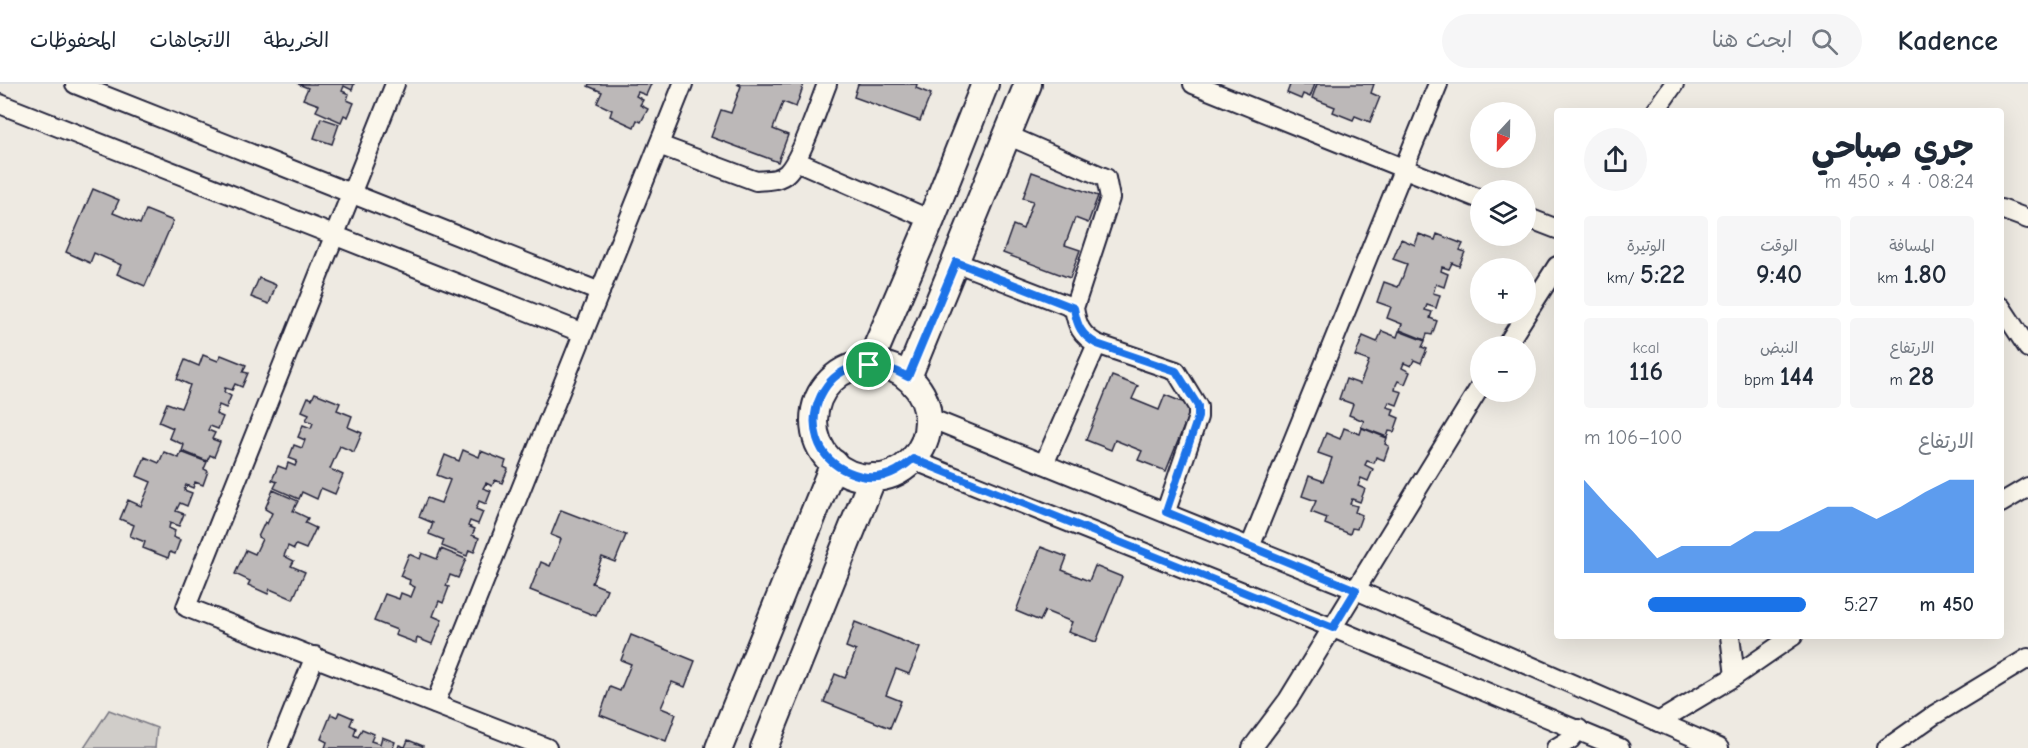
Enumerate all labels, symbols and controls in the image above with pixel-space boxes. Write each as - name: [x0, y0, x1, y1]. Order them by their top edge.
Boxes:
- search box: [1442, 14, 1862, 68]
- icon: search: [1808, 25, 1841, 58]
- text: Kadence: [1898, 25, 1998, 57]
- text: ابحث هنا: [1712, 27, 1793, 53]
- text: المحفوظات: [30, 28, 116, 52]
- text: الاتجاهات: [149, 28, 231, 52]
- text: الخريطة: [264, 28, 329, 52]
- north arrow: [1470, 102, 1536, 168]
- map controls: [1470, 102, 1536, 402]
- button: share: [1584, 128, 1647, 191]
- text: جري صباحي: [1812, 128, 1974, 166]
- text: 08:24 · 4 × 450 m: [1824, 170, 1974, 193]
- button: layers: [1470, 180, 1536, 246]
- text: الوتيرة: [1627, 237, 1665, 255]
- text: الوقت: [1760, 237, 1798, 255]
- text: المسافة: [1889, 237, 1935, 255]
- button: +: [1470, 258, 1536, 324]
- text: 5:22: [1640, 260, 1685, 290]
- text: 9:40: [1756, 260, 1802, 290]
- text: 1.80: [1904, 260, 1947, 290]
- text: /km: [1607, 269, 1640, 287]
- text: km: [1877, 269, 1904, 287]
- button: −: [1470, 336, 1536, 402]
- pin: [843, 339, 894, 390]
- text: kcal: [1633, 339, 1659, 357]
- text: النبض: [1760, 339, 1798, 357]
- text: الارتفاع: [1890, 339, 1934, 357]
- icon: arrive: [852, 348, 885, 381]
- text: 116: [1629, 357, 1663, 387]
- text: 144: [1780, 362, 1814, 392]
- text: 28: [1908, 362, 1934, 392]
- text: bpm: [1744, 371, 1780, 389]
- text: m: [1890, 371, 1908, 389]
- text: 100–106 m: [1584, 426, 1682, 449]
- text: الارتفاع: [1918, 430, 1974, 453]
- text: 5:27: [1844, 593, 1878, 616]
- text: 450 m: [1920, 593, 1974, 616]

